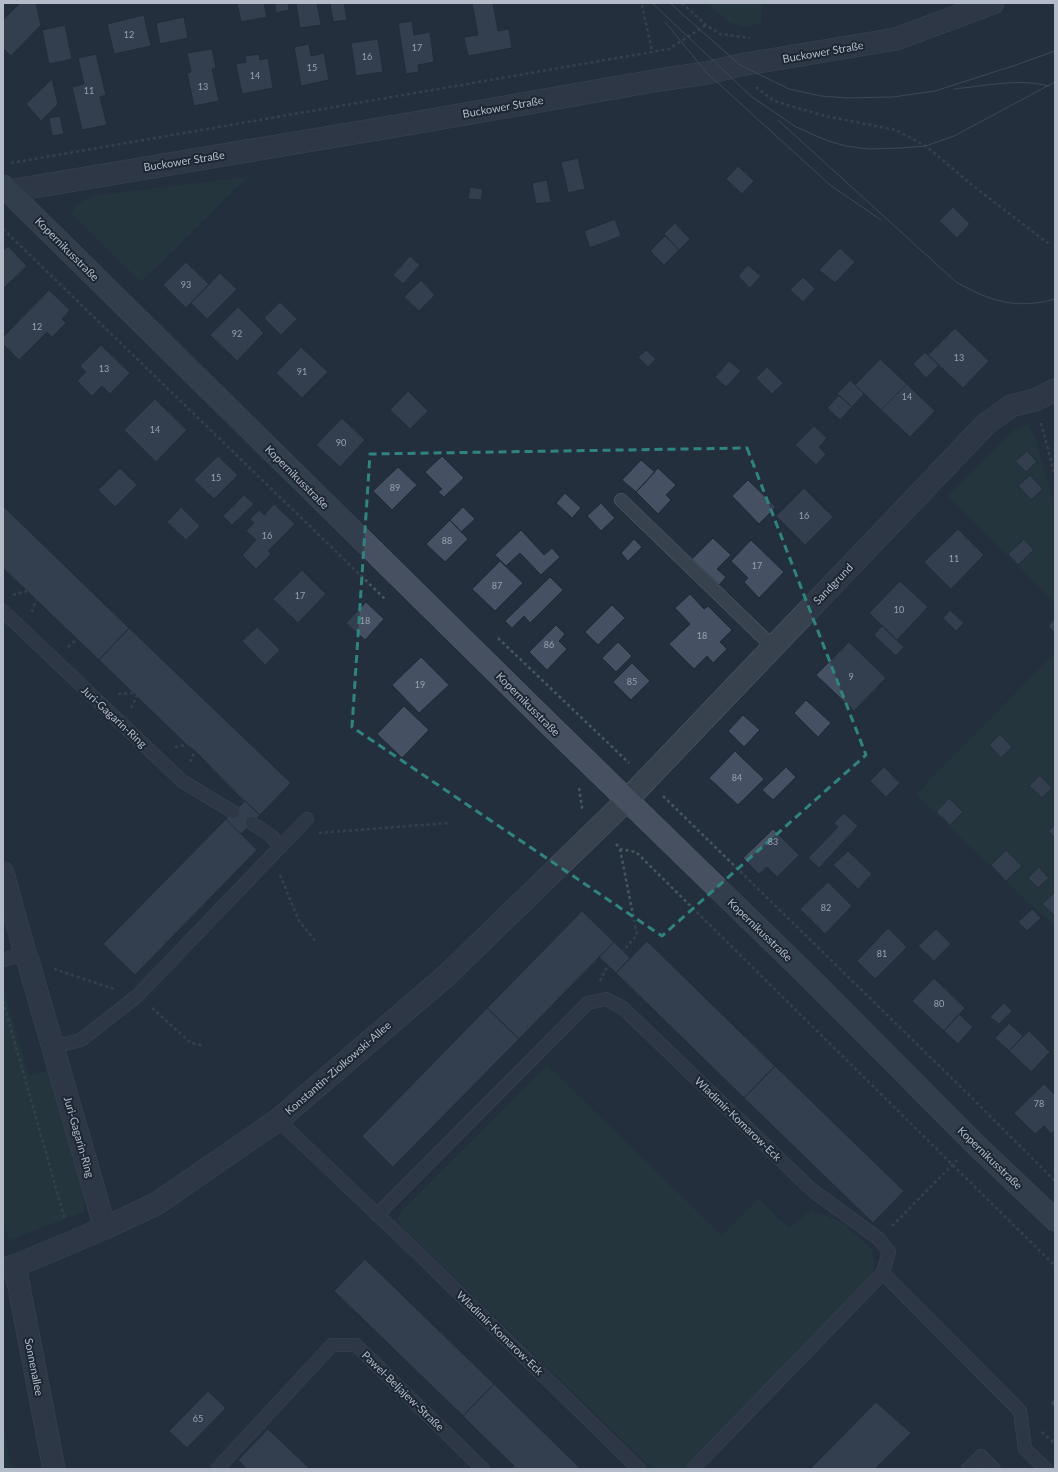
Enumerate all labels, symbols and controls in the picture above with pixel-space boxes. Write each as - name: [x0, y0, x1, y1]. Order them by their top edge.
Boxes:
- house number: 12: [124, 29, 134, 40]
- street label: Buckower Straße: [781, 38, 865, 65]
- house number: 17: [412, 42, 422, 53]
- house number: 16: [362, 51, 372, 62]
- house number: 15: [307, 62, 317, 73]
- house number: 14: [250, 70, 260, 81]
- house number: 13: [198, 81, 208, 92]
- house number: 11: [84, 85, 94, 96]
- street label: Buckower Straße: [461, 93, 545, 120]
- street label: Buckower Straße: [142, 148, 226, 173]
- street label: Kopernikusstraße: [33, 214, 102, 283]
- house number: 93: [181, 279, 191, 290]
- house number: 12: [32, 321, 42, 332]
- house number: 92: [232, 328, 242, 339]
- house number: 13: [954, 352, 964, 363]
- house number: 13: [99, 363, 109, 374]
- house number: 91: [297, 366, 307, 377]
- house number: 14: [902, 391, 912, 402]
- house number: 14: [150, 424, 160, 435]
- house number: 90: [336, 437, 346, 448]
- street label: Kopernikusstraße: [263, 442, 332, 511]
- house number: 15: [211, 472, 221, 483]
- house number: 89: [390, 482, 400, 493]
- house number: 16: [799, 510, 809, 521]
- house number: 16: [262, 530, 272, 541]
- house number: 88: [442, 535, 452, 546]
- house number: 11: [949, 553, 959, 564]
- house number: 17: [752, 560, 762, 571]
- street label: Sandgrund: [810, 561, 855, 607]
- house number: 87: [492, 580, 502, 591]
- house number: 17: [295, 590, 305, 601]
- house number: 10: [894, 604, 904, 615]
- house number: 18: [360, 615, 370, 626]
- house number: 18: [697, 630, 707, 641]
- house number: 86: [544, 639, 554, 650]
- street label: Kopernikusstraße: [494, 669, 563, 738]
- house number: 9: [848, 671, 854, 682]
- house number: 85: [627, 676, 637, 687]
- house number: 19: [415, 679, 425, 690]
- street label: Juri-Gagarin-Ring: [79, 683, 150, 750]
- house number: 84: [732, 772, 742, 783]
- house number: 83: [768, 836, 778, 847]
- street label: Kopernikusstraße: [725, 896, 795, 964]
- house number: 82: [821, 902, 831, 913]
- house number: 81: [877, 948, 887, 959]
- house number: 80: [934, 998, 944, 1009]
- street label: Konstantin-Ziolkowski-Allee: [282, 1018, 393, 1117]
- street label: Wladimir-Komarow-Eck: [692, 1074, 785, 1164]
- street label: Juri-Gagarin-Ring: [62, 1095, 97, 1179]
- house number: 78: [1034, 1098, 1044, 1109]
- street label: Kopernikusstraße: [955, 1124, 1025, 1192]
- street label: Wladimir-Komarow-Eck: [454, 1288, 547, 1378]
- street label: Sonnenallee: [23, 1337, 47, 1397]
- street label: Pawel-Beljajew-Straße: [360, 1348, 447, 1433]
- house number: 65: [193, 1413, 203, 1424]

